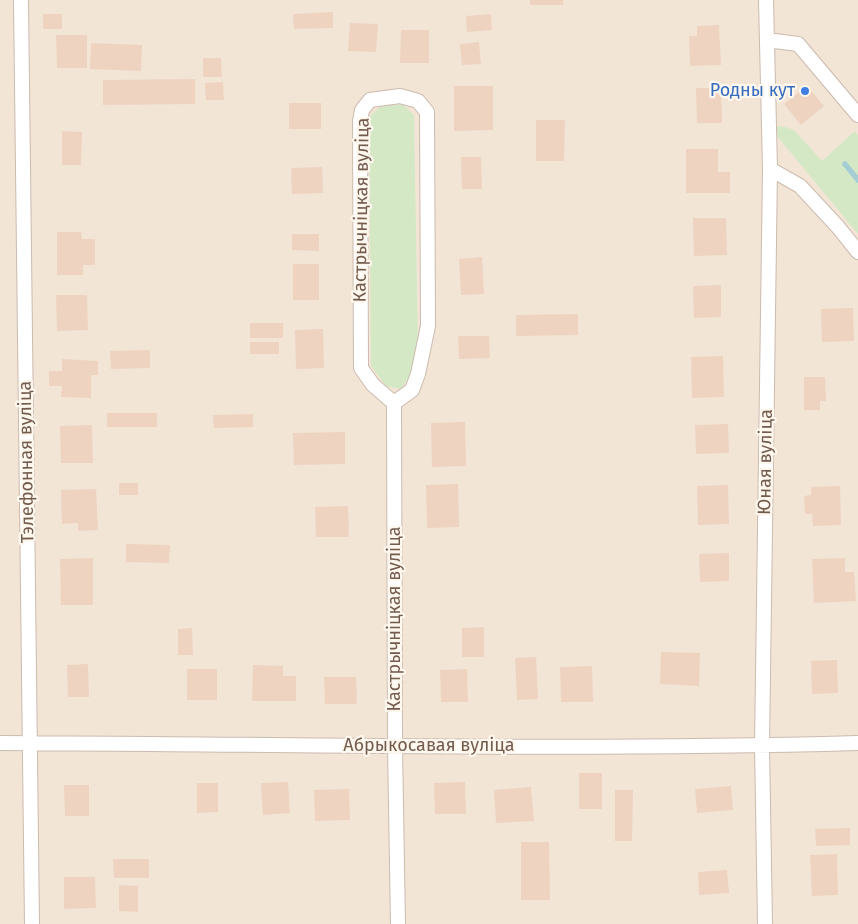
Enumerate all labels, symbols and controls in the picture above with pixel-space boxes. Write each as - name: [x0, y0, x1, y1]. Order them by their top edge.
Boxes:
- place label: Родны кут: [710, 80, 795, 102]
- marker: Родны кут: [799, 85, 811, 97]
- street label: Кастрычніцкая вуліца: [350, 117, 374, 303]
- street label: Тэлефонная вуліца: [15, 381, 39, 543]
- street label: Юная вуліца: [754, 409, 778, 515]
- street label: Кастрычніцкая вуліца: [384, 527, 406, 711]
- street label: Абрыкосавая вуліца: [343, 735, 515, 757]

